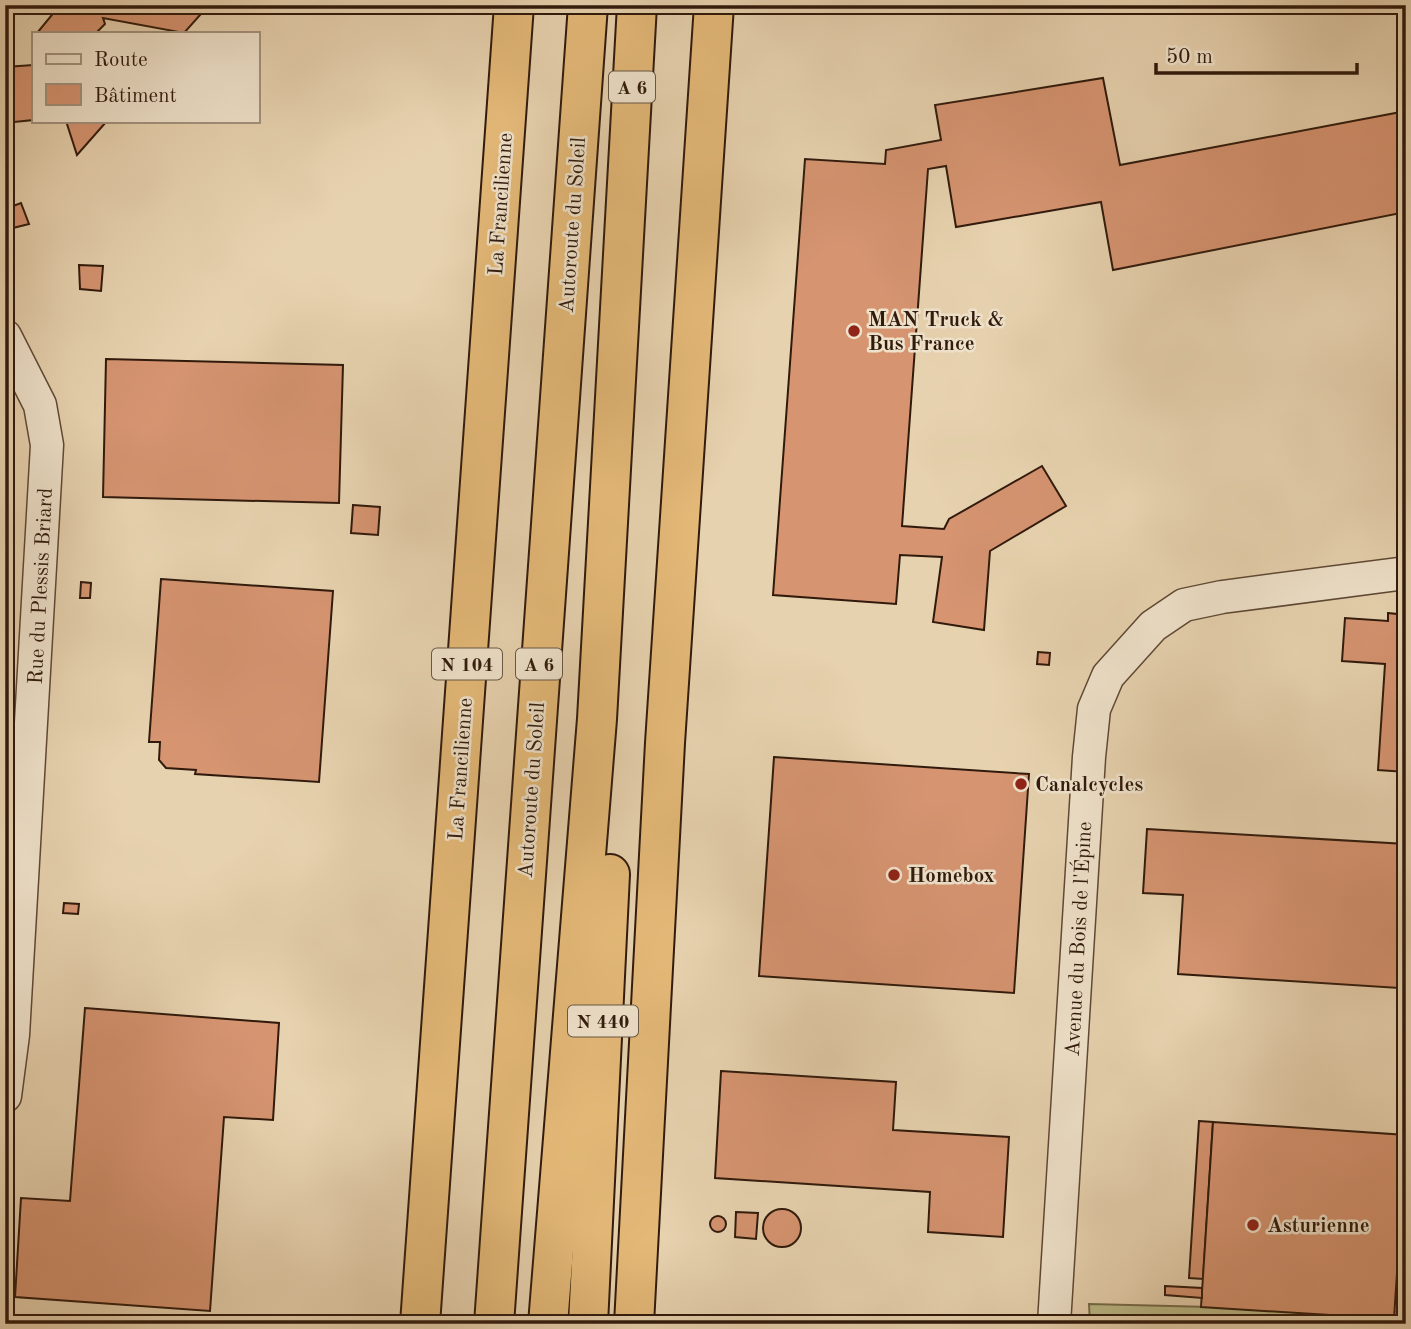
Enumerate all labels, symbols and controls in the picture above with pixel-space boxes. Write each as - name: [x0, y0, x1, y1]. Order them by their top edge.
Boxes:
- legend: [32, 32, 259, 122]
- scale bar: [1156, 32, 1357, 76]
- text: 50 m: [1166, 47, 1213, 68]
- text: Route: [94, 50, 148, 71]
- road number: A 6: [609, 72, 655, 102]
- text: Bâtiment: [94, 86, 177, 107]
- street label: La Francilienne: [486, 132, 517, 276]
- street label: Autoroute du Soleil: [557, 136, 590, 314]
- place label: MAN Truck & Bus France: [868, 310, 1004, 355]
- marker: MAN Truck & Bus France: [846, 323, 862, 339]
- street label: Rue du Plessis Briard: [26, 487, 57, 685]
- road number: N 104: [432, 649, 502, 680]
- road number: A 6: [516, 649, 562, 680]
- street label: La Francilienne: [446, 697, 477, 841]
- street label: Autoroute du Soleil: [516, 701, 549, 879]
- place label: Canalcycles: [1035, 775, 1143, 796]
- marker: Canalcycles: [1013, 776, 1029, 792]
- street label: Avenue du Bois de l'Épine: [1059, 821, 1096, 1057]
- place label: Homebox: [908, 866, 995, 887]
- marker: Homebox: [886, 867, 902, 883]
- road number: N 440: [568, 1006, 638, 1036]
- place label: Asturienne: [1267, 1216, 1370, 1237]
- marker: Asturienne: [1245, 1217, 1261, 1233]

